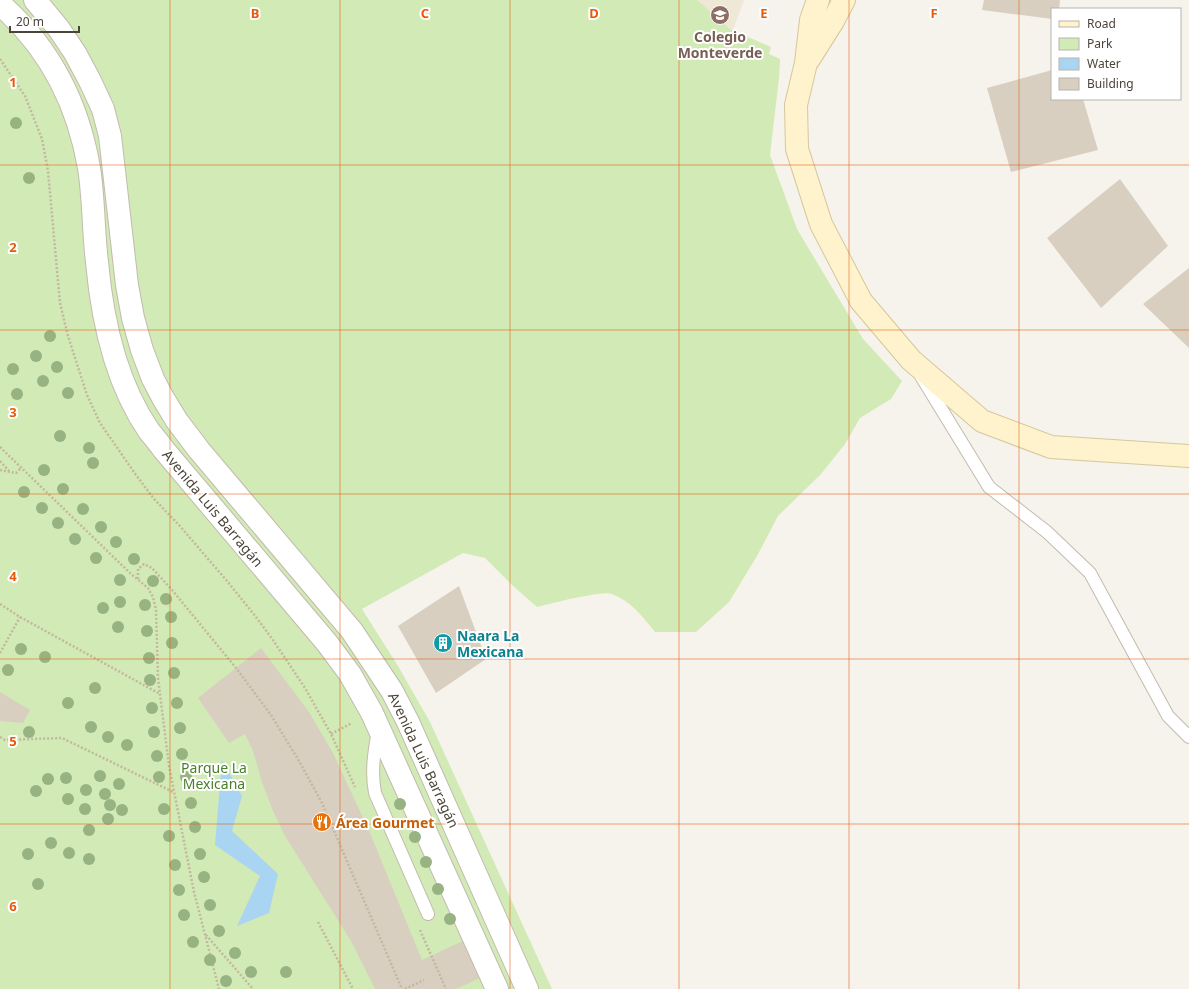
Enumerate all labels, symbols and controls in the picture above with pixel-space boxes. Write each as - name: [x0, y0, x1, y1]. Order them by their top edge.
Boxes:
- text: B: [251, 4, 259, 22]
- text: C: [421, 4, 429, 22]
- text: D: [589, 4, 599, 22]
- school or university icon: Colegio Monteverde: [709, 4, 731, 26]
- text: E: [760, 4, 768, 22]
- text: F: [930, 4, 938, 22]
- scale bar: [10, 8, 79, 34]
- legend: [1051, 8, 1181, 100]
- text: 20 m: [16, 13, 44, 30]
- text: Road: [1087, 15, 1116, 32]
- place label: Colegio Monteverde: [678, 27, 762, 62]
- text: Park: [1087, 35, 1113, 52]
- text: Water: [1087, 55, 1121, 72]
- text: 1: [9, 73, 17, 91]
- text: Building: [1087, 75, 1134, 92]
- text: 2: [9, 238, 17, 256]
- text: 3: [9, 403, 17, 421]
- street label: Avenida Luis Barragán: [158, 445, 268, 571]
- text: 4: [9, 567, 17, 585]
- place label: Naara La Mexicana: [457, 626, 524, 661]
- building icon: Naara La Mexicana: [432, 632, 454, 654]
- street label: Avenida Luis Barragán: [384, 689, 464, 831]
- text: 5: [9, 732, 17, 750]
- park label: Parque La Mexicana: [181, 758, 247, 793]
- restaurant icon: Área Gourmet: [311, 811, 333, 833]
- place label: Área Gourmet: [336, 813, 434, 832]
- text: 6: [9, 897, 17, 915]

